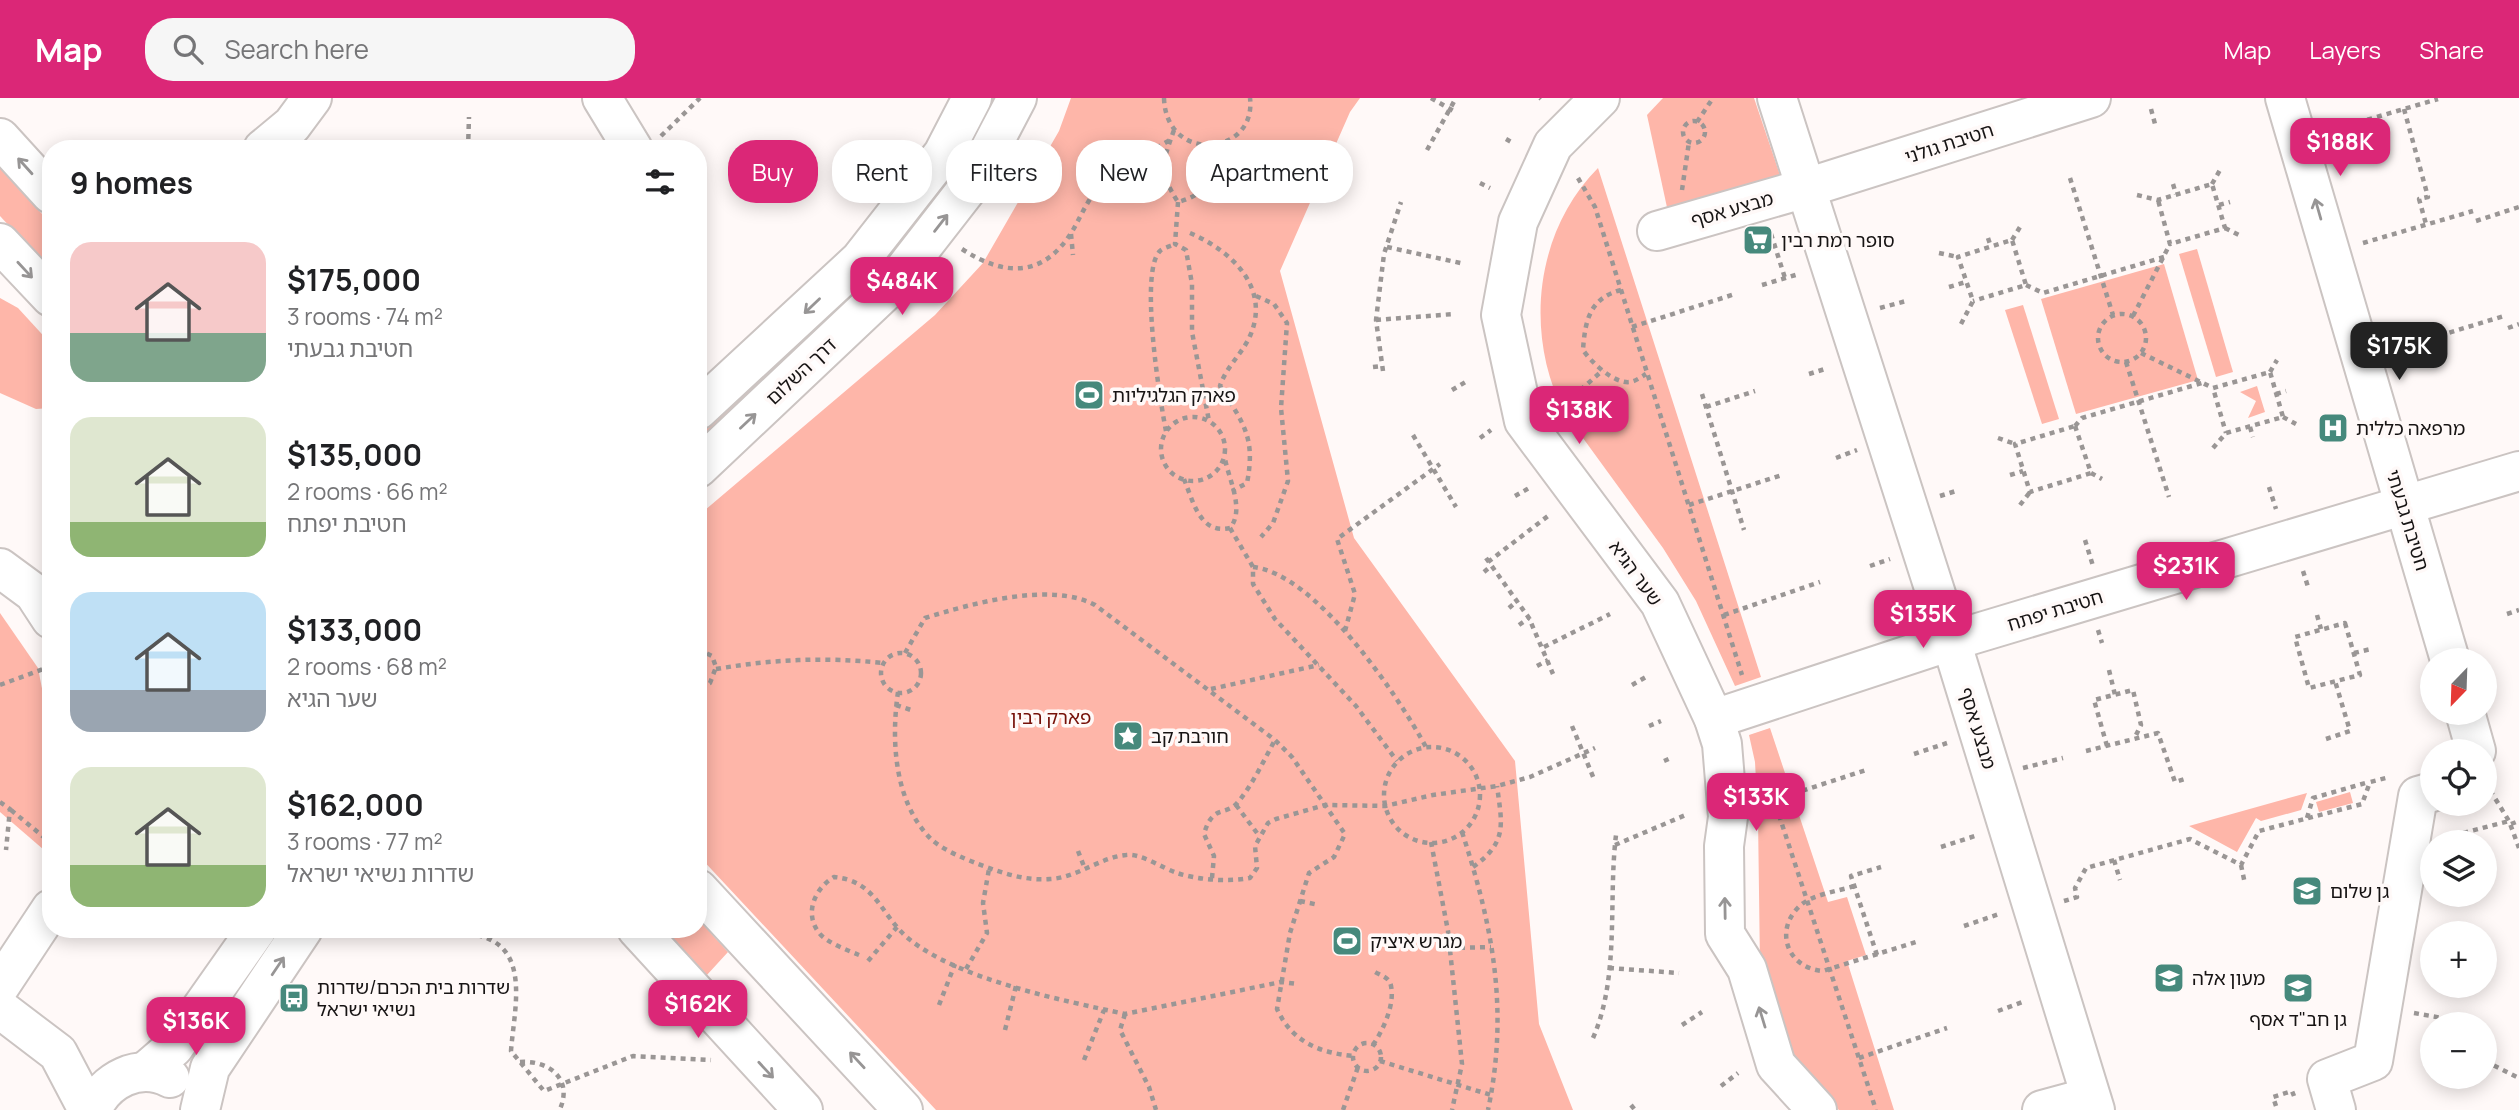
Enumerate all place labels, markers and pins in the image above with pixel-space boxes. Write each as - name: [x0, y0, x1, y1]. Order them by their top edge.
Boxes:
- pin: $188K: [2291, 118, 2389, 178]
- supermarket icon: סופר רמת רבין: [1741, 223, 1775, 257]
- place label: סופר רמת רבין: [1781, 227, 1895, 253]
- pin: $484K: [853, 258, 951, 317]
- pin: $175K: [2350, 322, 2448, 382]
- sports icon: פארק הגלגיליות: [1072, 378, 1106, 412]
- place label: פארק הגלגיליות: [1112, 382, 1236, 408]
- pin: $138K: [1530, 386, 1628, 446]
- hospital icon: מרפאה כללית: [2316, 411, 2350, 445]
- place label: מרפאה כללית: [2356, 415, 2465, 441]
- pin: $231K: [2137, 542, 2235, 602]
- pin: $135K: [1874, 590, 1972, 650]
- place icon: חורבת קב: [1111, 719, 1145, 753]
- place label: חורבת קב: [1151, 723, 1229, 749]
- pin: $133K: [1707, 774, 1805, 833]
- school or university icon: גן שלום: [2290, 874, 2324, 908]
- place label: גן שלום: [2330, 878, 2389, 904]
- sports icon: מגרש איציק: [1330, 924, 1364, 958]
- place label: מגרש איציק: [1370, 928, 1462, 954]
- school or university icon: מעון אלה: [2152, 961, 2186, 995]
- place label: מעון אלה: [2192, 965, 2265, 991]
- school or university icon: גן חב"ד אסף: [2281, 971, 2315, 1005]
- place label: שדרות בית הכרם/שדרות נשיאי ישראל: [317, 974, 510, 1022]
- bus stop icon: שדרות בית הכרם/שדרות נשיאי ישראל: [277, 981, 311, 1015]
- pin: $162K: [649, 981, 747, 1040]
- pin: $136K: [147, 998, 245, 1057]
- place label: גן חב"ד אסף: [2249, 1006, 2347, 1032]

